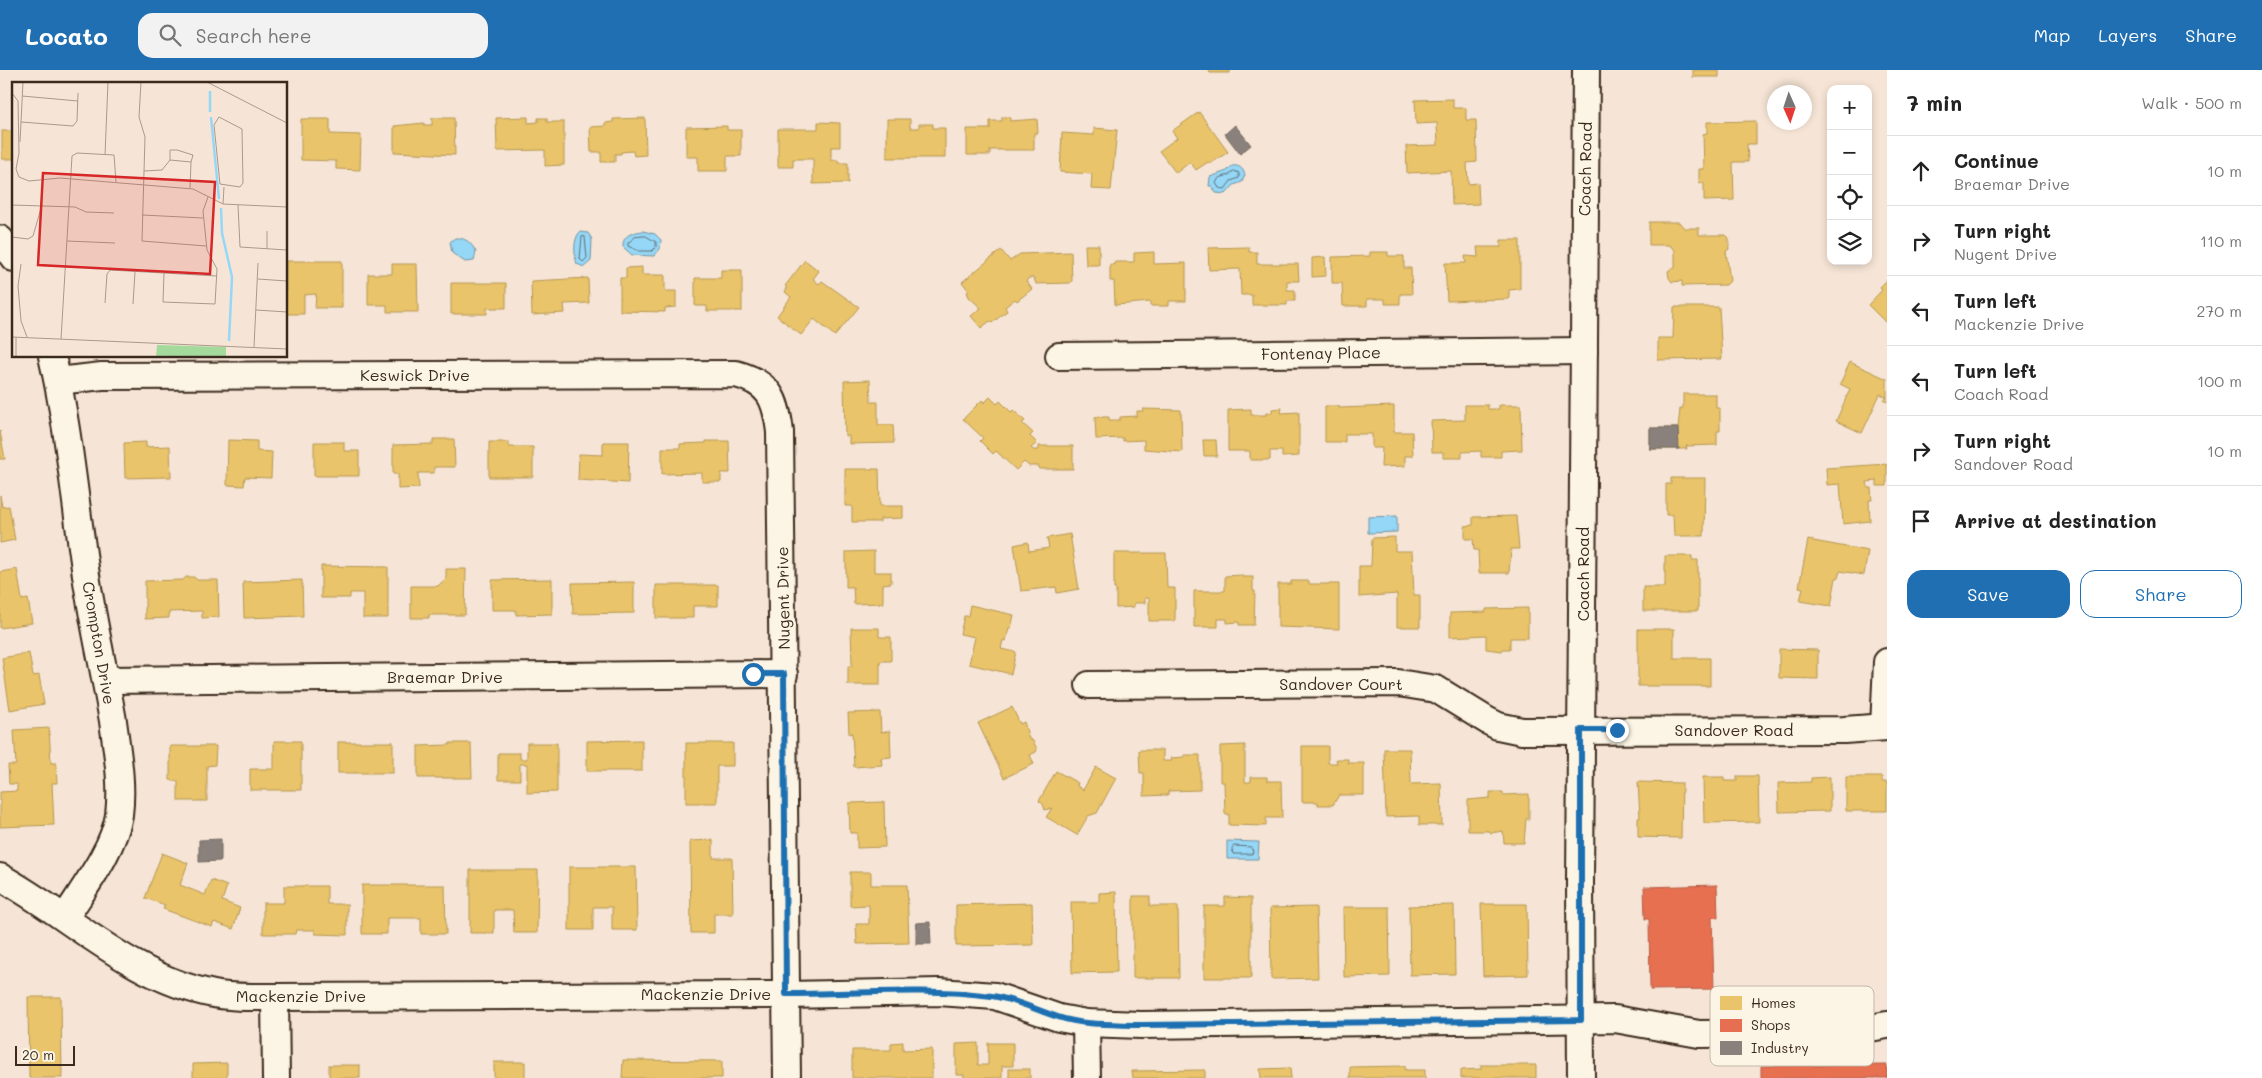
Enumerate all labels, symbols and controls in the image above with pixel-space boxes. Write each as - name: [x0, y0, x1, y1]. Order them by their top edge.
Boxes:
- search box: [138, 13, 488, 58]
- text: Locato: [25, 20, 108, 51]
- icon: search: [156, 21, 184, 49]
- text: Search here: [196, 23, 311, 48]
- text: Map: [2034, 23, 2070, 47]
- text: Layers: [2098, 23, 2157, 47]
- text: Share: [2185, 23, 2237, 47]
- inset map: [12, 82, 288, 358]
- north arrow: [1767, 85, 1812, 130]
- map controls: [1827, 85, 1872, 265]
- button: +: [1827, 85, 1872, 130]
- text: 7 min: [1907, 89, 1962, 116]
- text: Walk · 500 m: [2141, 92, 2242, 113]
- street label: Coach Road: [1573, 122, 1596, 216]
- button: −: [1827, 130, 1872, 175]
- text: Continue: [1954, 148, 2039, 173]
- icon: ahead: [1907, 157, 1935, 185]
- text: 10 m: [2207, 160, 2242, 181]
- text: Braemar Drive: [1954, 173, 2070, 194]
- button: locate: [1827, 175, 1872, 220]
- text: Turn right: [1954, 218, 2051, 243]
- button: layers: [1827, 220, 1872, 265]
- icon: right: [1907, 227, 1935, 255]
- text: 110 m: [2200, 230, 2242, 251]
- text: Nugent Drive: [1954, 243, 2057, 264]
- text: Turn left: [1954, 288, 2037, 313]
- icon: left: [1907, 297, 1935, 325]
- text: 270 m: [2196, 300, 2242, 321]
- text: Mackenzie Drive: [1954, 313, 2085, 334]
- street label: Fontenay Place: [1261, 341, 1381, 364]
- text: Turn left: [1954, 358, 2037, 383]
- street label: Keswick Drive: [360, 364, 470, 385]
- icon: left: [1907, 367, 1935, 395]
- text: 100 m: [2197, 370, 2242, 391]
- text: Coach Road: [1954, 383, 2048, 404]
- text: Turn right: [1954, 428, 2051, 453]
- icon: right: [1907, 437, 1935, 465]
- text: 10 m: [2207, 440, 2242, 461]
- text: Sandover Road: [1954, 453, 2073, 474]
- icon: arrive: [1907, 507, 1935, 535]
- text: Arrive at destination: [1954, 508, 2157, 533]
- street label: Coach Road: [1572, 527, 1593, 621]
- street label: Nugent Drive: [771, 546, 794, 650]
- button: Save: [1907, 570, 2070, 618]
- button: Share: [2080, 570, 2242, 618]
- street label: Crompton Drive: [78, 580, 121, 706]
- route start: [742, 663, 765, 686]
- street label: Braemar Drive: [387, 666, 503, 687]
- street label: Sandover Court: [1279, 673, 1403, 694]
- route end: [1606, 719, 1629, 742]
- street label: Sandover Road: [1675, 719, 1793, 740]
- street label: Mackenzie Drive: [641, 983, 771, 1004]
- street label: Mackenzie Drive: [236, 985, 366, 1006]
- legend: [1710, 986, 1874, 1066]
- text: Homes: [1751, 993, 1796, 1012]
- text: Shops: [1751, 1015, 1791, 1034]
- text: Industry: [1751, 1038, 1809, 1057]
- scale bar: [15, 1043, 75, 1066]
- text: 20 m: [22, 1045, 54, 1064]

